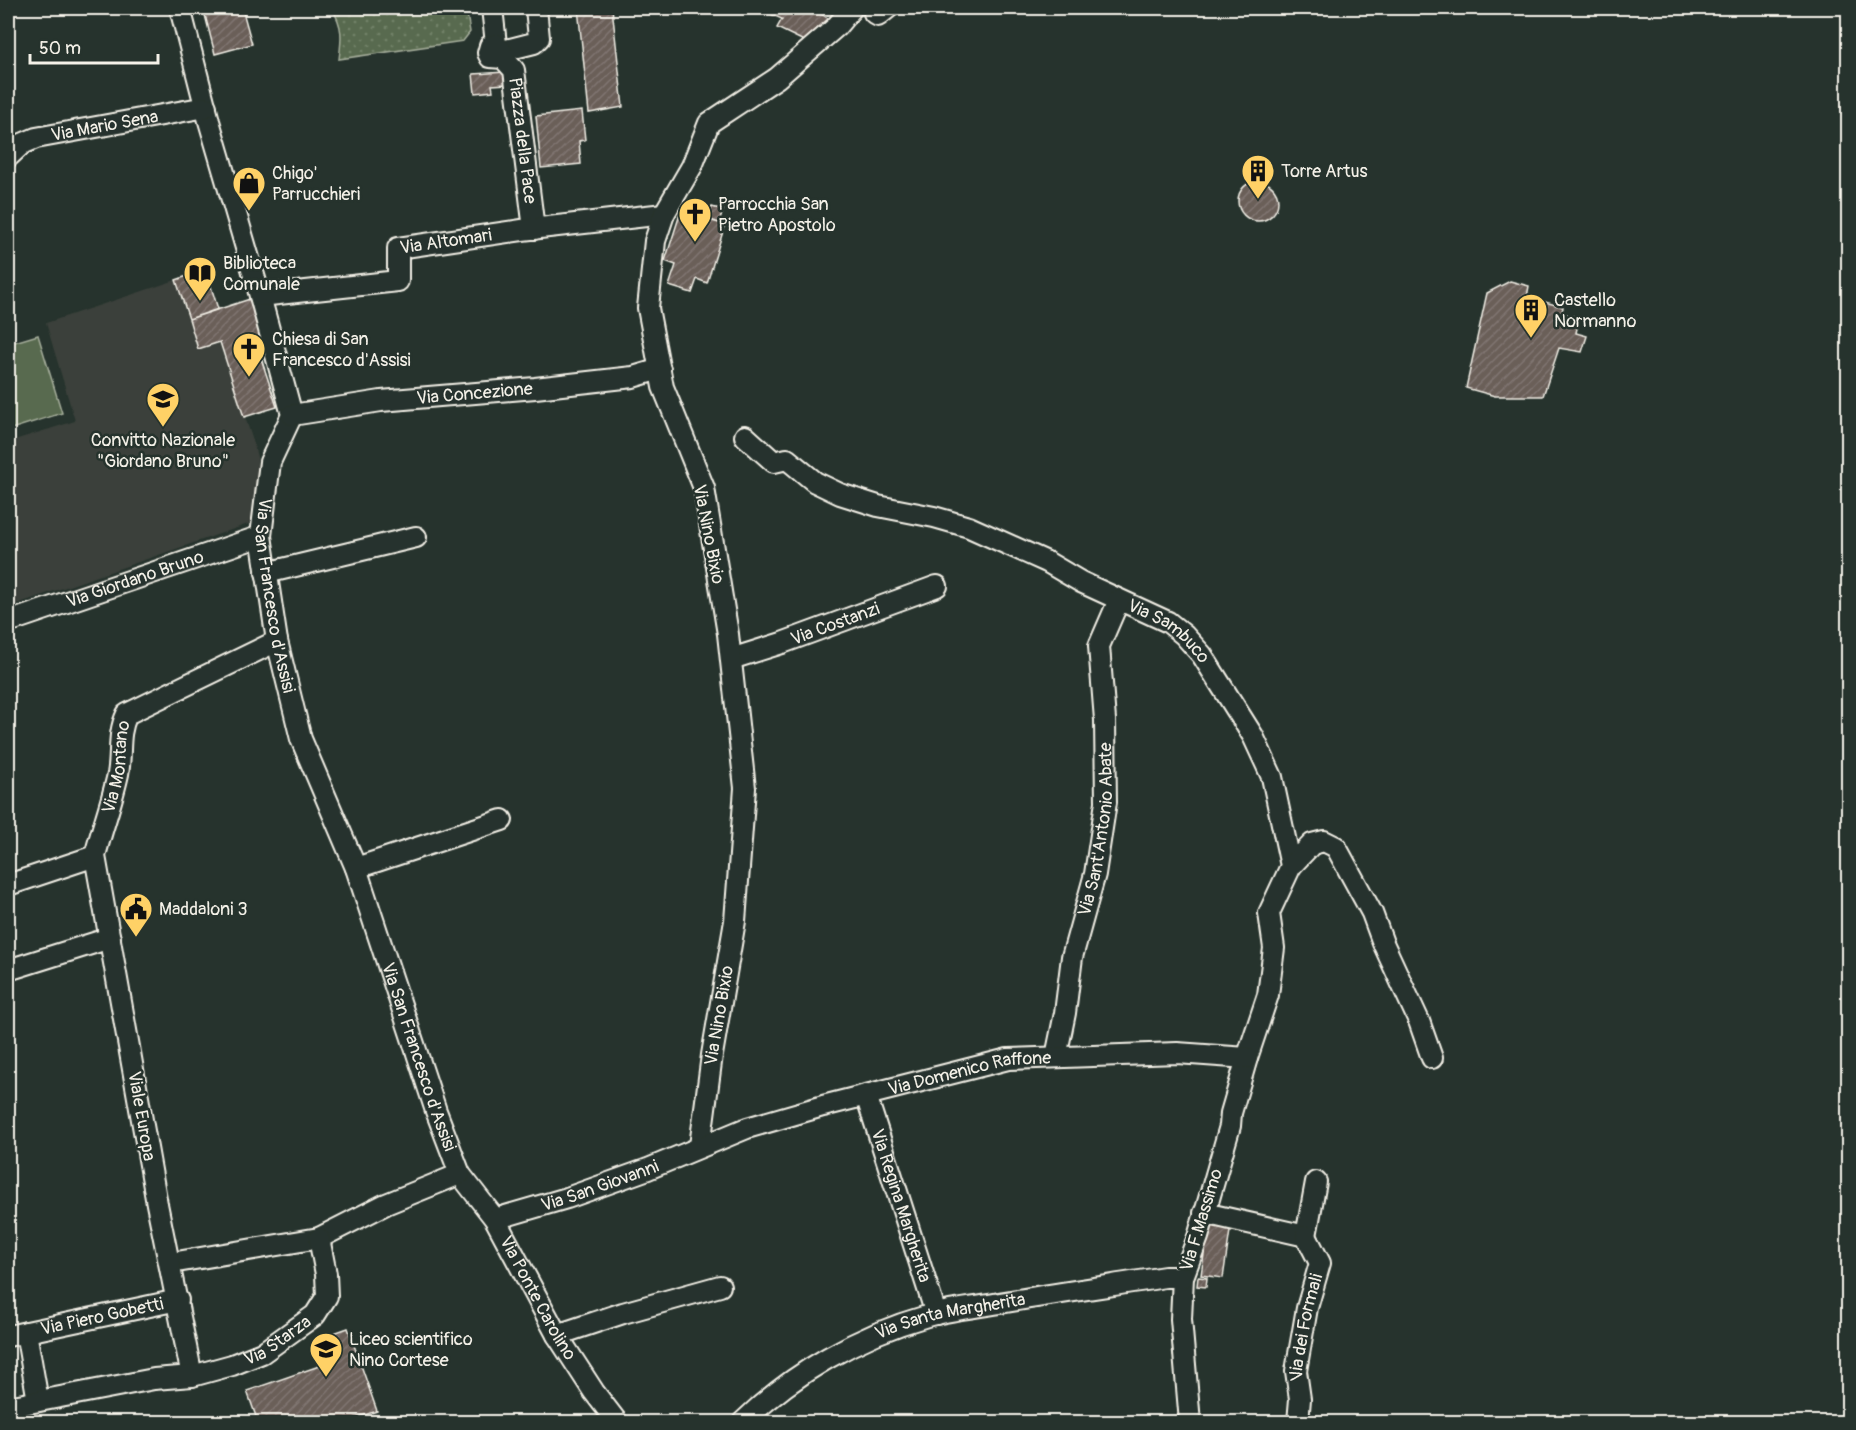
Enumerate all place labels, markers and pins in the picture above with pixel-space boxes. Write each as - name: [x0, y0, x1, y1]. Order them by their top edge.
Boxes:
- building icon: Torre Artus: [1240, 153, 1276, 200]
- place label: Torre Artus: [1281, 160, 1368, 183]
- place label: Chigo' Parrucchieri: [272, 162, 360, 206]
- shop icon: Chigo' Parrucchieri: [231, 165, 267, 212]
- place label: Parrocchia San Pietro Apostolo: [718, 193, 836, 237]
- church icon: Parrocchia San Pietro Apostolo: [677, 196, 713, 243]
- place label: Biblioteca Comunale: [223, 252, 300, 296]
- library icon: Biblioteca Comunale: [182, 255, 218, 302]
- place label: Castello Normanno: [1554, 289, 1637, 333]
- building icon: Castello Normanno: [1513, 292, 1549, 339]
- place label: Chiesa di San Francesco d'Assisi: [272, 328, 411, 372]
- church icon: Chiesa di San Francesco d'Assisi: [231, 331, 267, 378]
- school or university icon: Convitto Nazionale "Giordano Bruno": [145, 381, 181, 428]
- place label: Convitto Nazionale "Giordano Bruno": [91, 429, 235, 473]
- public building icon: Maddaloni 3: [118, 891, 154, 938]
- place label: Maddaloni 3: [159, 898, 247, 921]
- place label: Liceo scientifico Nino Cortese: [349, 1328, 473, 1372]
- school or university icon: Liceo scientifico Nino Cortese: [308, 1331, 344, 1378]

